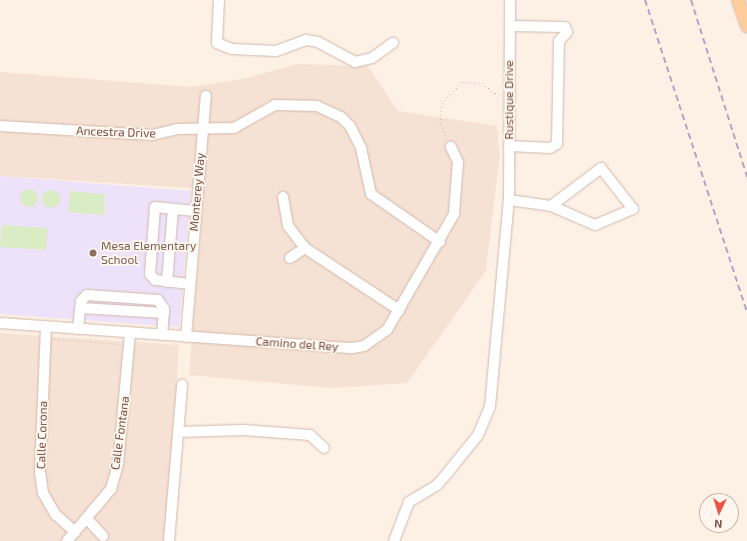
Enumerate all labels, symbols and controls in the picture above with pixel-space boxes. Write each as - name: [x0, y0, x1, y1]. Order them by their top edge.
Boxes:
- street label: Rustique Drive: [502, 60, 516, 140]
- street label: Ancestra Drive: [76, 123, 156, 141]
- street label: Monterey Way: [186, 152, 208, 232]
- place label: Mesa Elementary School: [101, 239, 196, 267]
- marker: Mesa Elementary School: [88, 248, 98, 258]
- street label: Camino del Rey: [255, 334, 339, 354]
- street label: Calle Fontana: [108, 395, 132, 471]
- street label: Calle Corona: [34, 401, 50, 469]
- north arrow: [699, 493, 739, 533]
- text: N: [714, 518, 723, 531]

